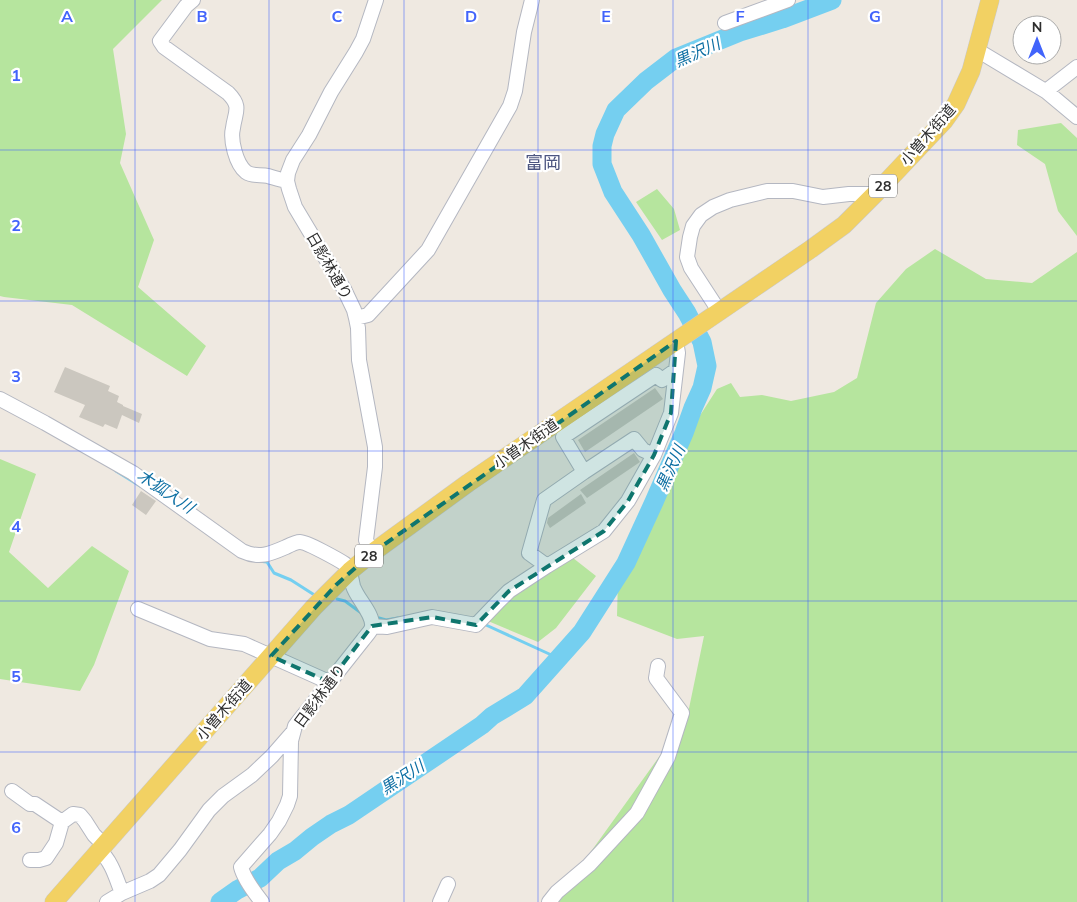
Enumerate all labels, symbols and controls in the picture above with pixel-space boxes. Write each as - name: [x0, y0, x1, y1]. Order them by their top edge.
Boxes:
- text: A: [61, 6, 73, 26]
- text: B: [196, 6, 208, 26]
- text: C: [332, 6, 343, 26]
- text: D: [465, 6, 477, 26]
- text: E: [601, 6, 611, 26]
- text: F: [735, 6, 745, 26]
- text: G: [869, 6, 881, 26]
- north arrow: [1012, 15, 1062, 65]
- text: N: [1032, 18, 1042, 36]
- water label: 黒沢川: [671, 32, 725, 71]
- text: 1: [11, 65, 21, 85]
- street label: 小曽木街道: [896, 100, 959, 169]
- district label: 富岡: [525, 151, 561, 174]
- road number: 28: [869, 175, 897, 198]
- text: 2: [11, 215, 21, 235]
- street label: 日影林通り: [302, 229, 356, 303]
- text: 3: [11, 366, 21, 386]
- street label: 小曽木街道: [490, 414, 562, 473]
- water label: 黒沢川: [651, 440, 690, 494]
- water label: 木狐入川: [134, 465, 200, 518]
- text: 4: [11, 516, 21, 536]
- road number: 28: [355, 544, 383, 568]
- street label: 日影林通り: [289, 660, 350, 731]
- text: 5: [11, 666, 21, 686]
- street label: 小曽木街道: [192, 675, 255, 744]
- water label: 黒沢川: [376, 754, 429, 798]
- text: 6: [11, 817, 21, 837]

